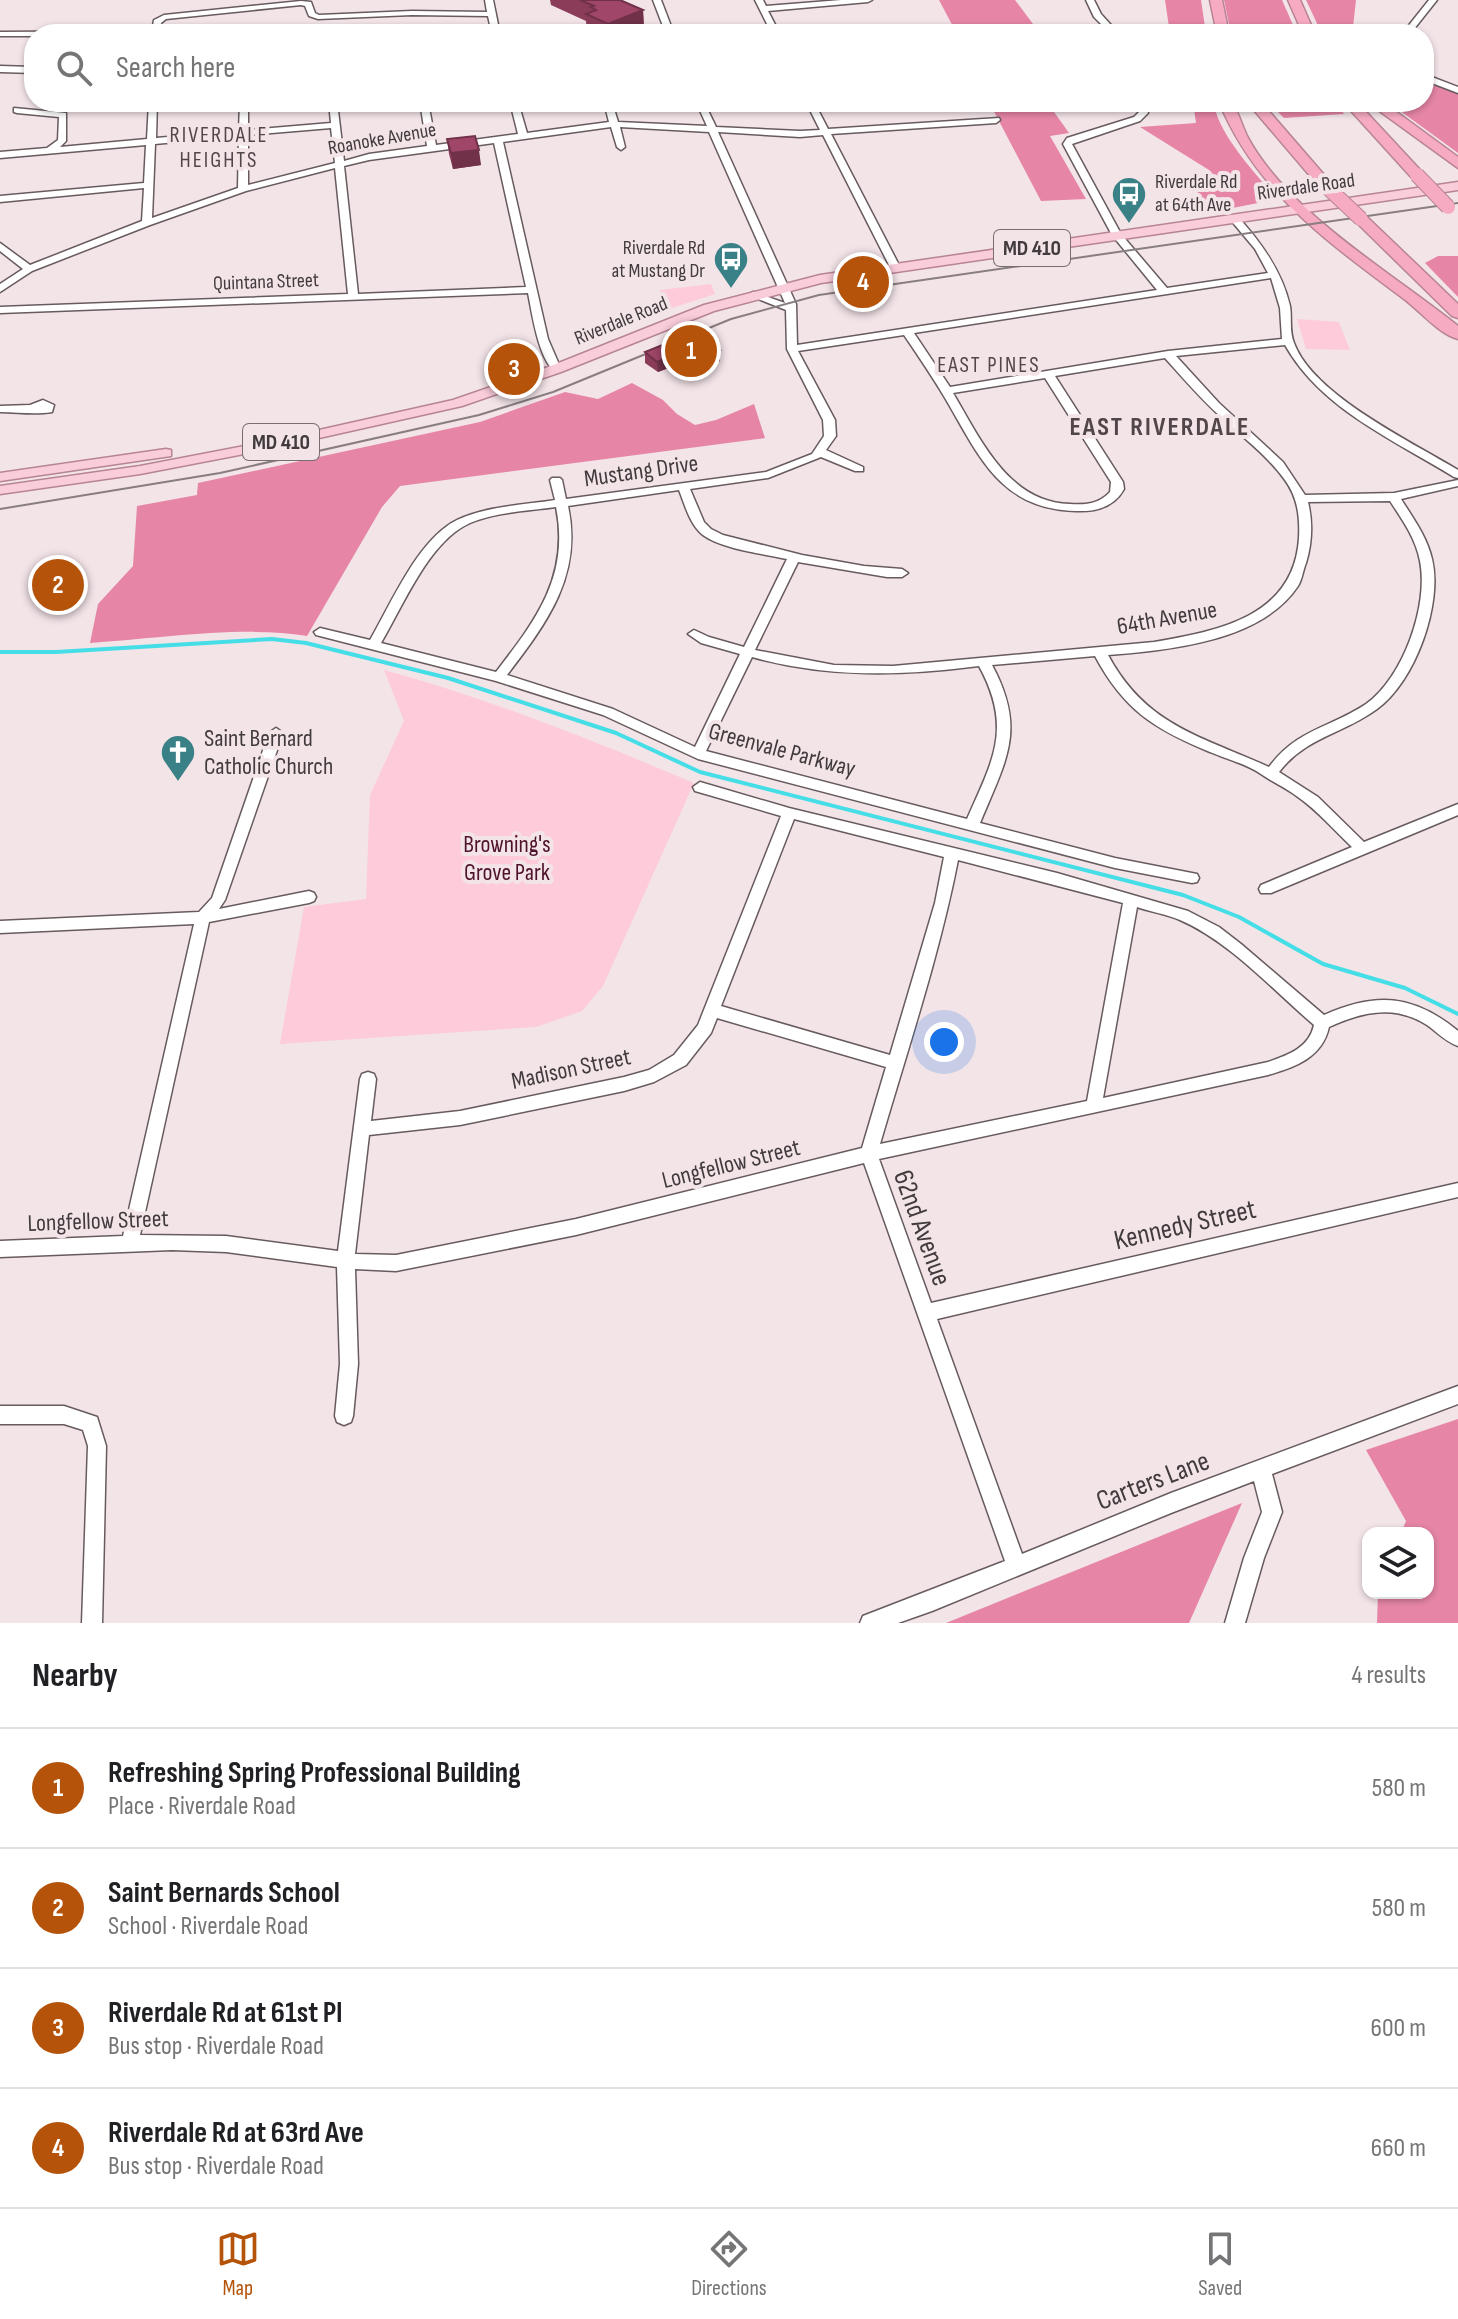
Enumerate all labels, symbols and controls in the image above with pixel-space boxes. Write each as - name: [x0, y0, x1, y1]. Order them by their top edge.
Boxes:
- search box: [24, 24, 1434, 112]
- icon: search: [52, 46, 96, 90]
- text: Search here: [116, 50, 235, 86]
- street label: Roanoke Avenue: [326, 118, 438, 160]
- district label: RIVERDALE HEIGHTS: [170, 122, 268, 174]
- street label: Riverdale Road: [1256, 168, 1356, 206]
- place label: Riverdale Rd at 64th Ave: [1155, 170, 1237, 217]
- bus stop icon: Riverdale Rd at 64th Ave: [1110, 175, 1148, 225]
- road number: MD 410: [994, 230, 1070, 266]
- place label: Riverdale Rd at Mustang Dr: [612, 236, 705, 283]
- bus stop icon: Riverdale Rd at Mustang Dr: [712, 240, 750, 290]
- pin: 4: [837, 252, 889, 312]
- street label: Quintana Street: [213, 268, 319, 296]
- street label: Riverdale Road: [571, 291, 671, 351]
- pin: 1: [665, 321, 717, 381]
- pin: 3: [488, 339, 540, 399]
- district label: EAST PINES: [937, 352, 1041, 379]
- district label: EAST RIVERDALE: [1070, 412, 1250, 443]
- road number: MD 410: [243, 424, 319, 460]
- street label: Mustang Drive: [582, 449, 700, 493]
- pin: 2: [32, 555, 84, 615]
- street label: 64th Avenue: [1115, 595, 1219, 641]
- street label: Greenvale Parkway: [705, 716, 859, 784]
- place label: Saint Bernard Catholic Church: [204, 724, 333, 781]
- church icon: Saint Bernard Catholic Church: [159, 733, 197, 783]
- park label: Browning's Grove Park: [463, 830, 551, 887]
- your location: [924, 1022, 964, 1062]
- street label: Madison Street: [509, 1042, 633, 1096]
- street label: Longfellow Street: [659, 1133, 803, 1195]
- street label: 62nd Avenue: [886, 1166, 958, 1290]
- street label: Kennedy Street: [1111, 1193, 1259, 1257]
- street label: Longfellow Street: [27, 1204, 169, 1238]
- street label: Carters Lane: [1092, 1444, 1214, 1518]
- map controls: [1362, 1527, 1434, 1599]
- button: layers: [1362, 1527, 1434, 1599]
- text: Nearby: [32, 1655, 118, 1696]
- text: 4 results: [1351, 1660, 1426, 1691]
- text: Refreshing Spring Professional Building: [108, 1755, 521, 1791]
- text: 1: [53, 1773, 63, 1804]
- text: 580 m: [1372, 1773, 1426, 1804]
- text: Place · Riverdale Road: [108, 1791, 296, 1822]
- text: Saint Bernards School: [108, 1875, 340, 1911]
- text: 2: [52, 1893, 64, 1924]
- text: 580 m: [1372, 1893, 1426, 1924]
- text: School · Riverdale Road: [108, 1911, 308, 1942]
- text: Riverdale Rd at 61st Pl: [108, 1995, 342, 2031]
- text: 3: [52, 2013, 64, 2044]
- text: 600 m: [1371, 2013, 1426, 2044]
- text: Bus stop · Riverdale Road: [108, 2031, 324, 2062]
- text: Riverdale Rd at 63rd Ave: [108, 2115, 364, 2151]
- text: 4: [52, 2133, 64, 2164]
- text: 660 m: [1371, 2133, 1426, 2164]
- text: Bus stop · Riverdale Road: [108, 2151, 324, 2182]
- tab: Map: [216, 2227, 260, 2302]
- tab: Directions: [691, 2227, 767, 2302]
- tab: Saved: [1198, 2227, 1242, 2302]

